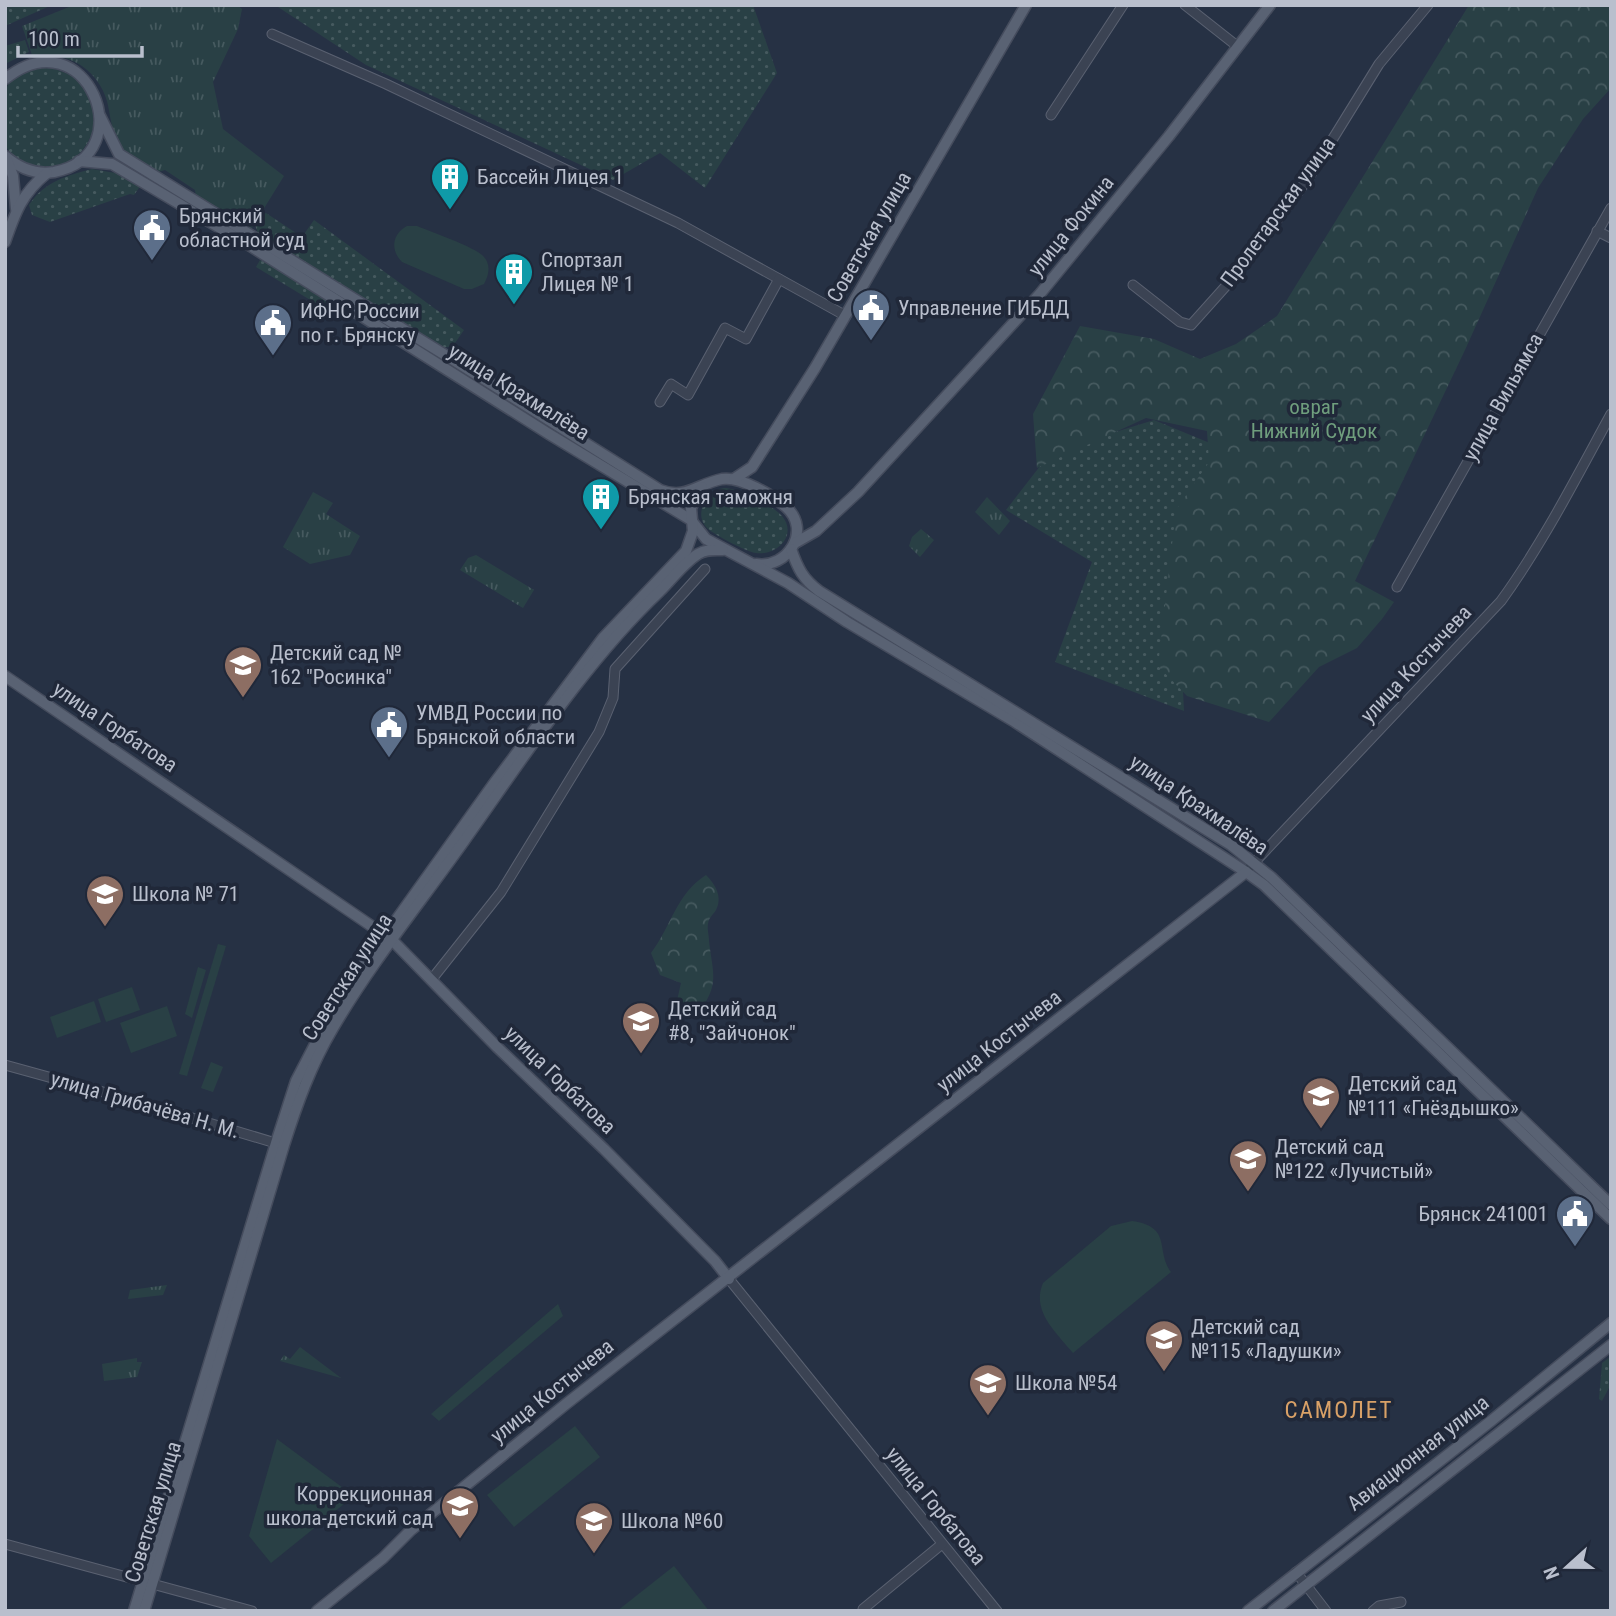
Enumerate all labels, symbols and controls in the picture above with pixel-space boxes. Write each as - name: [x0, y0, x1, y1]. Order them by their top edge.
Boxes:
- scale bar: [18, 14, 142, 58]
- text: 100 m: [28, 27, 80, 51]
- street label: Пролетарская улица: [1216, 133, 1340, 291]
- building icon: Бассейн Лицея 1: [429, 156, 471, 211]
- place label: Бассейн Лицея 1: [477, 165, 624, 189]
- street label: Советская улица: [822, 168, 916, 306]
- street label: улица Фокина: [1023, 171, 1119, 281]
- place label: Брянский областной суд: [179, 204, 305, 252]
- public building icon: Брянский областной суд: [131, 207, 173, 262]
- place label: Спортзал Лицея № 1: [541, 248, 634, 296]
- building icon: Спортзал Лицея № 1: [493, 251, 535, 306]
- public building icon: Управление ГИБДД: [850, 287, 892, 342]
- place label: Управление ГИБДД: [898, 296, 1070, 320]
- place label: ИФНС России по г. Брянску: [300, 299, 420, 347]
- public building icon: ИФНС России по г. Брянску: [252, 302, 294, 357]
- street label: улица Вильямса: [1458, 329, 1548, 465]
- street label: улица Крахмалёва: [444, 339, 594, 445]
- park label: овраг Нижний Судок: [1251, 395, 1377, 443]
- building icon: Брянская таможня: [580, 476, 622, 531]
- place label: Брянская таможня: [628, 485, 793, 509]
- street label: улица Костычева: [1356, 601, 1476, 727]
- place label: Детский сад № 162 "Росинка": [270, 641, 402, 689]
- school or university icon: Детский сад № 162 "Росинка": [222, 644, 264, 699]
- street label: улица Горбатова: [48, 677, 182, 777]
- place label: УМВД России по Брянской области: [416, 701, 575, 749]
- public building icon: УМВД России по Брянской области: [368, 704, 410, 759]
- street label: улица Крахмалёва: [1125, 750, 1273, 860]
- school or university icon: Школа № 71: [84, 873, 126, 928]
- place label: Школа № 71: [132, 882, 239, 906]
- street label: Советская улица: [297, 909, 397, 1045]
- street label: улица Костычева: [932, 985, 1066, 1097]
- place label: Детский сад #8, "Зайчонок": [668, 997, 796, 1045]
- school or university icon: Детский сад #8, "Зайчонок": [620, 1000, 662, 1055]
- street label: улица Горбатова: [500, 1021, 620, 1139]
- street label: улица Грибачёва Н. М.: [48, 1067, 242, 1143]
- place label: Детский сад №111 «Гнёздышко»: [1348, 1072, 1519, 1120]
- school or university icon: Детский сад №111 «Гнёздышко»: [1300, 1075, 1342, 1130]
- place label: Детский сад №122 «Лучистый»: [1275, 1135, 1433, 1183]
- school or university icon: Детский сад №122 «Лучистый»: [1227, 1138, 1269, 1193]
- public building icon: Брянск 241001: [1554, 1193, 1596, 1248]
- place label: Брянск 241001: [1418, 1202, 1548, 1226]
- place label: Детский сад №115 «Ладушки»: [1191, 1315, 1342, 1363]
- school or university icon: Детский сад №115 «Ладушки»: [1143, 1318, 1185, 1373]
- street label: улица Костычева: [486, 1334, 618, 1448]
- school or university icon: Школа №54: [967, 1362, 1009, 1417]
- place label: Школа №54: [1015, 1371, 1117, 1395]
- street label: Авиационная улица: [1342, 1390, 1494, 1516]
- district label: САМОЛЕТ: [1285, 1397, 1393, 1424]
- street label: Советская улица: [120, 1438, 186, 1586]
- street label: улица Горбатова: [881, 1442, 991, 1570]
- place label: Коррекционная школа-детский сад: [266, 1482, 433, 1530]
- school or university icon: Коррекционная школа-детский сад: [439, 1485, 481, 1540]
- school or university icon: Школа №60: [573, 1500, 615, 1555]
- place label: Школа №60: [621, 1509, 723, 1533]
- north arrow: [1532, 1532, 1602, 1602]
- text: N: [1539, 1563, 1564, 1582]

